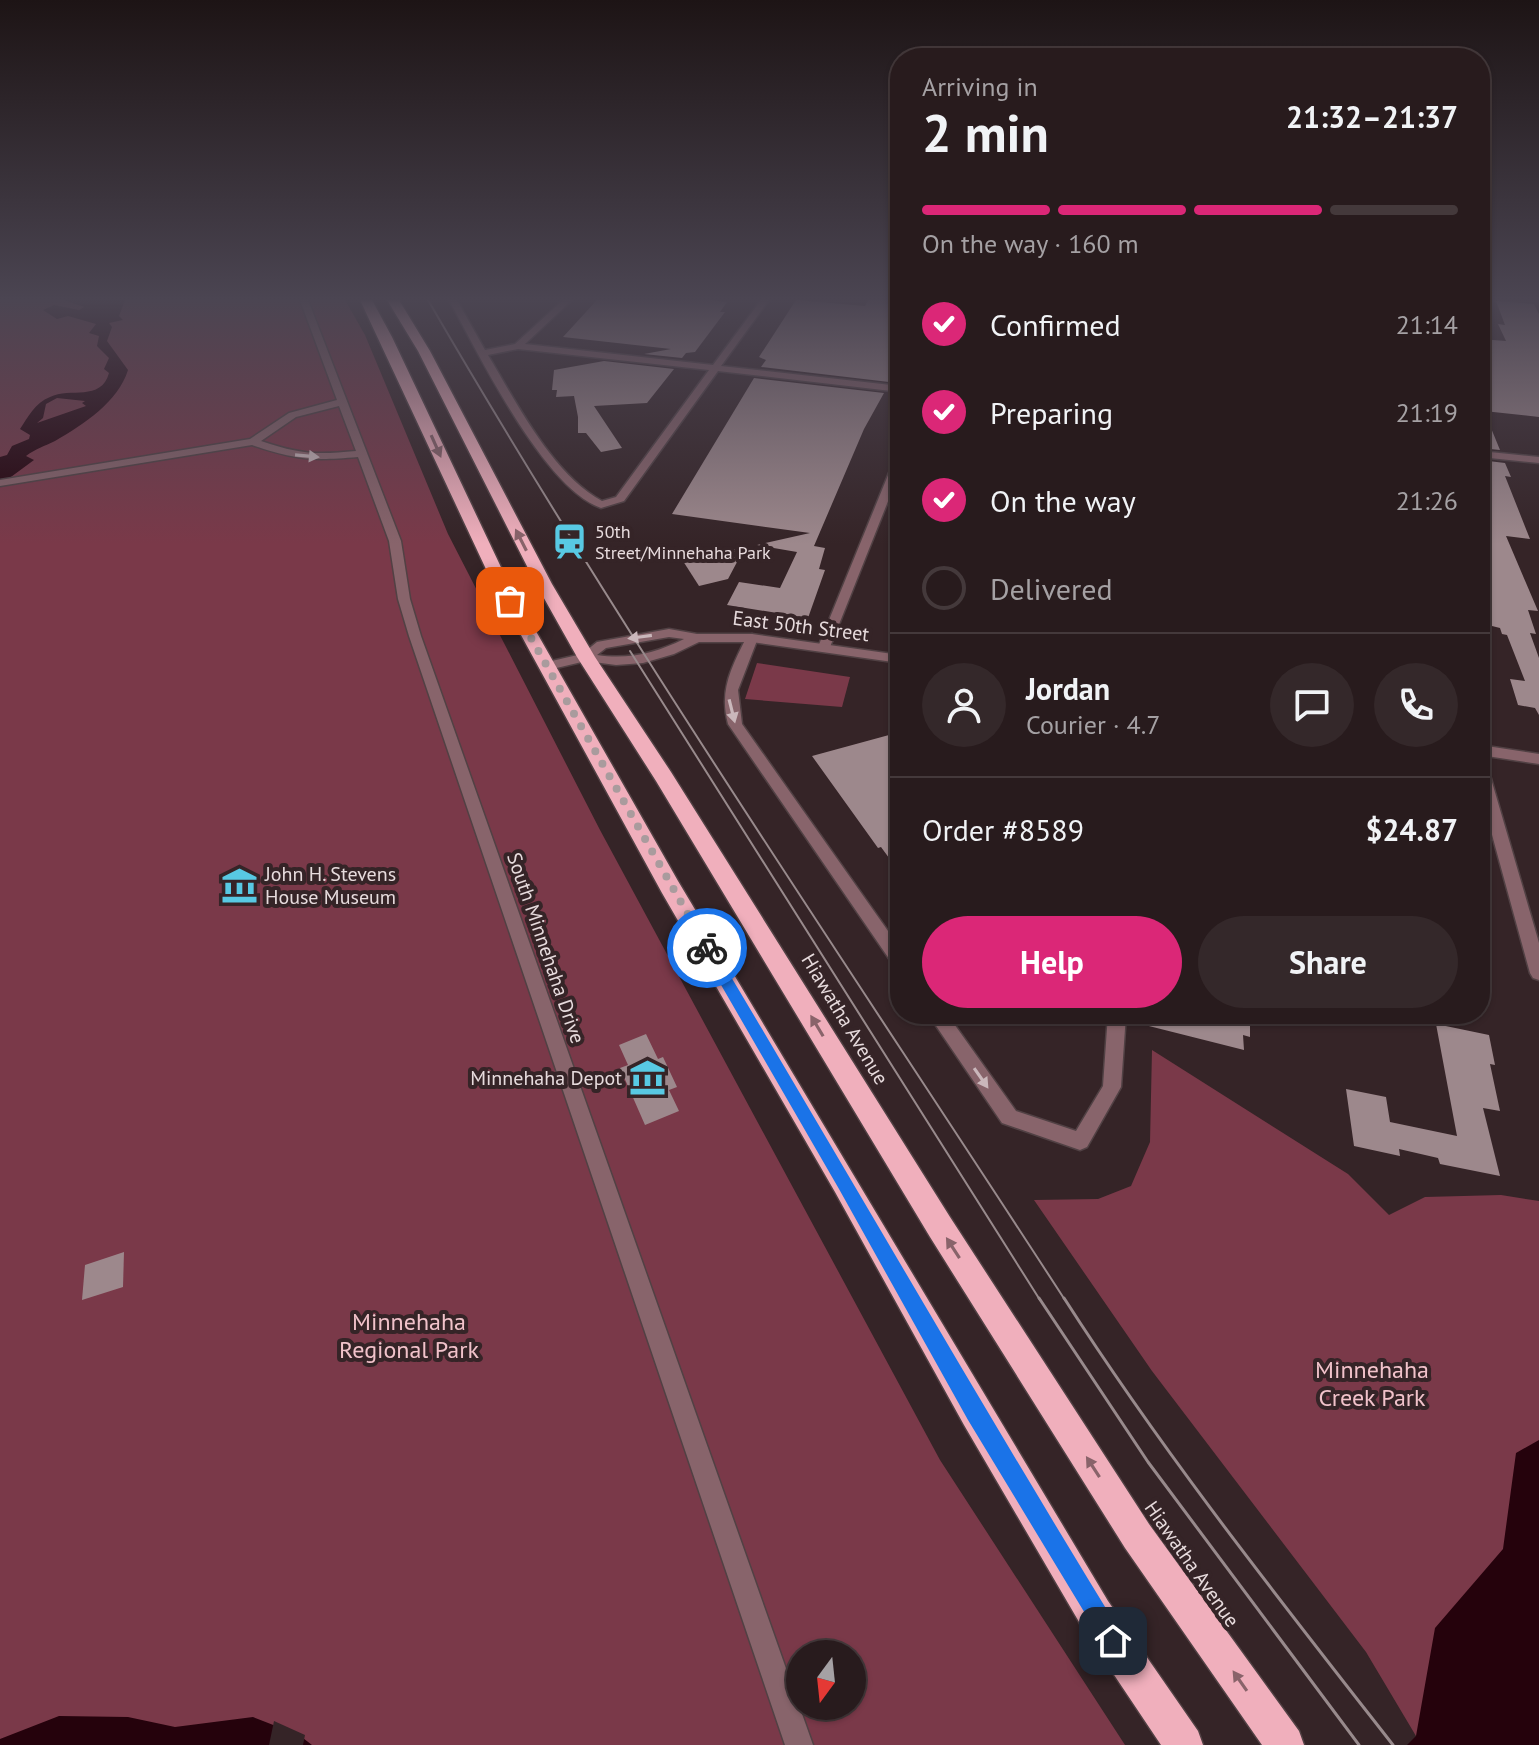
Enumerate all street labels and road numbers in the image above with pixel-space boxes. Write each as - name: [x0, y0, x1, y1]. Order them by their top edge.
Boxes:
- street label: East 50th Street: [731, 605, 871, 647]
- street label: South Minnehaha Drive: [501, 849, 591, 1047]
- street label: Hiawatha Avenue: [796, 949, 894, 1089]
- street label: Hiawatha Avenue: [1139, 1496, 1245, 1632]

